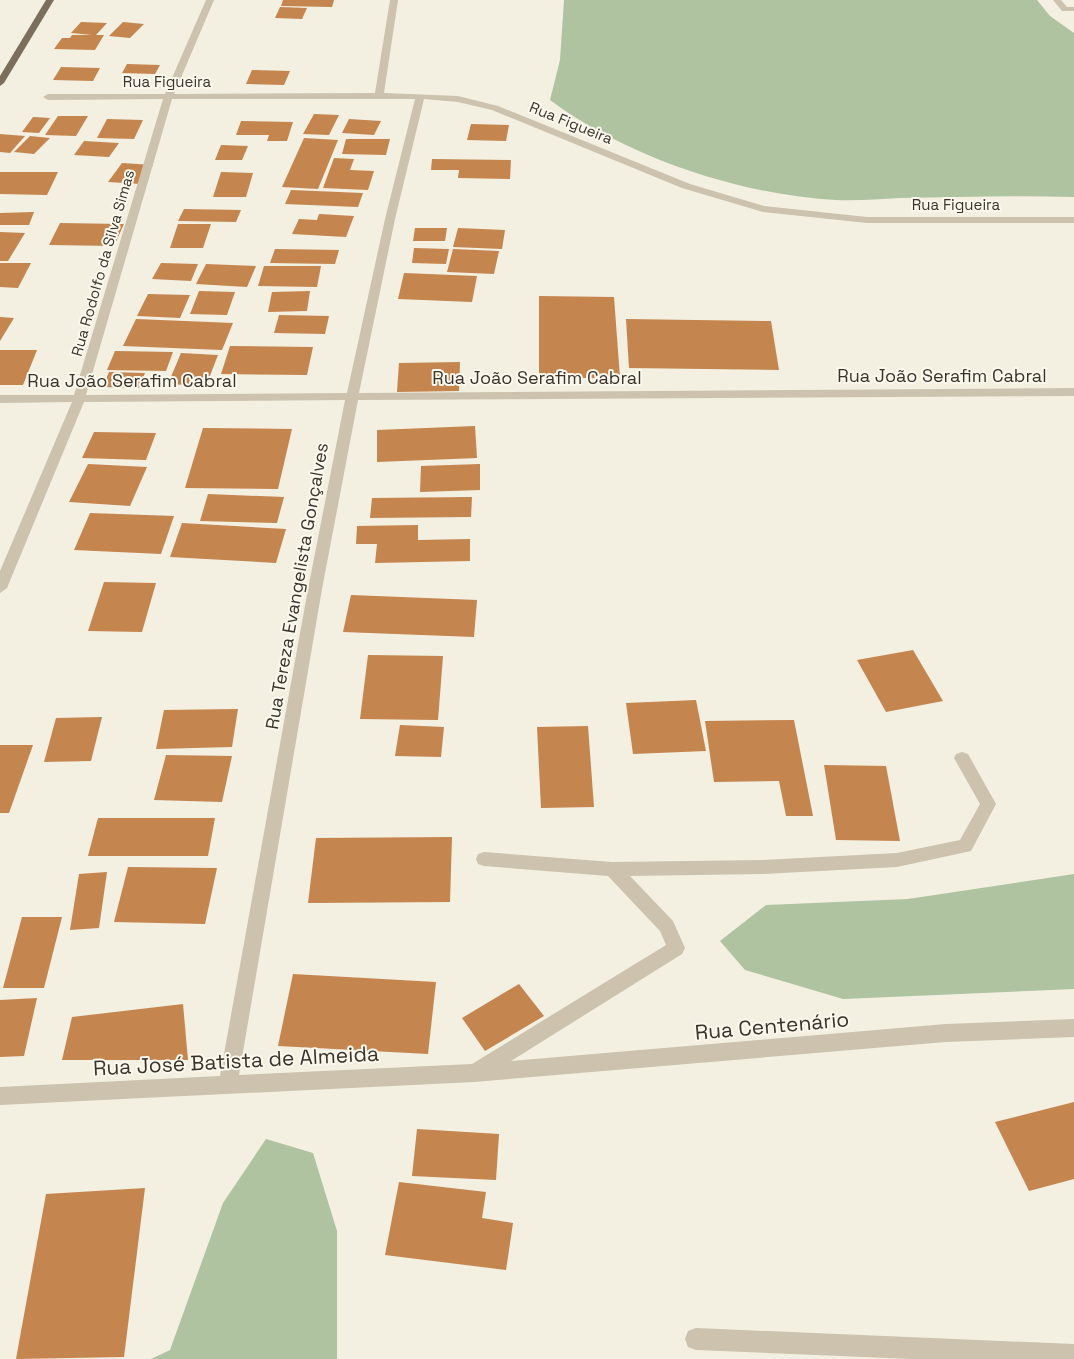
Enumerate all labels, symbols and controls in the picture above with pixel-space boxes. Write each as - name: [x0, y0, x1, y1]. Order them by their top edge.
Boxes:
- street label: Rua Figueira: [123, 72, 212, 91]
- street label: Rua Figueira: [527, 97, 616, 148]
- street label: Rua Rodolfo da Silva Simas: [67, 167, 138, 358]
- street label: Rua Figueira: [912, 195, 1001, 214]
- street label: Rua João Serafim Cabral: [837, 364, 1047, 387]
- street label: Rua João Serafim Cabral: [432, 366, 642, 389]
- street label: Rua João Serafim Cabral: [27, 369, 237, 392]
- street label: Rua Tereza Evangelista Gonçalves: [260, 441, 333, 731]
- street label: Rua Centenário: [694, 1005, 850, 1046]
- street label: Rua José Batista de Almeida: [92, 1040, 380, 1081]

